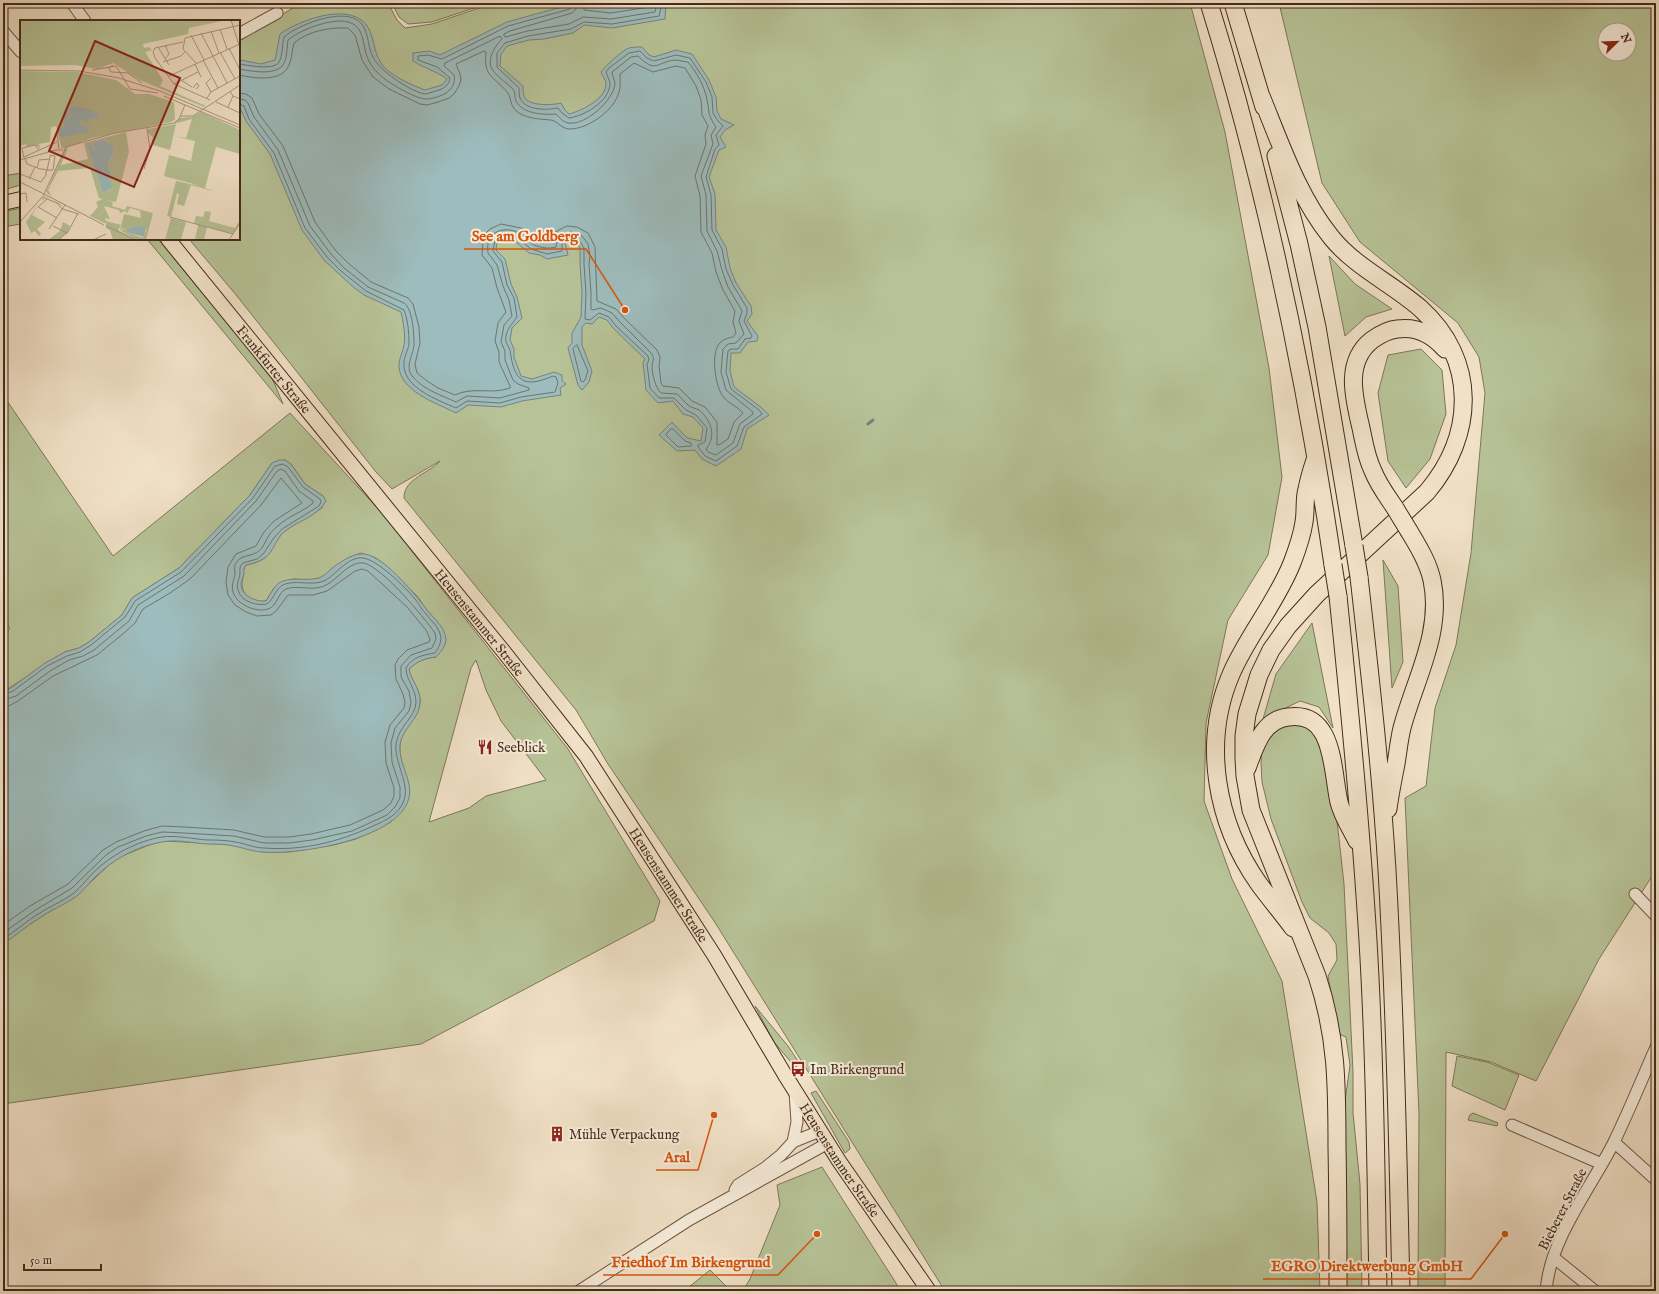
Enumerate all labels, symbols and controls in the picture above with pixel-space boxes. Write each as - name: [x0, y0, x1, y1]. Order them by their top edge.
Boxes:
- inset map: [20, 20, 240, 240]
- north arrow: [1597, 22, 1637, 62]
- text: N: [1617, 30, 1634, 46]
- callout: See am Goldberg: [464, 222, 586, 249]
- text: See am Goldberg: [472, 227, 579, 246]
- street label: Frankfurter Straße: [232, 322, 315, 418]
- street label: Heusenstammer Straße: [430, 565, 528, 681]
- restaurant icon: Seeblick: [476, 738, 494, 756]
- place label: Seeblick: [497, 739, 546, 757]
- street label: Heusenstammer Straße: [624, 824, 712, 947]
- bus stop icon: Im Birkengrund: [789, 1060, 807, 1078]
- place label: Im Birkengrund: [810, 1061, 905, 1079]
- street label: Heusenstammer Straße: [795, 1100, 884, 1222]
- building icon: Mühle Verpackung: [548, 1125, 566, 1143]
- place label: Mühle Verpackung: [569, 1126, 680, 1144]
- callout: Aral: [656, 1143, 698, 1170]
- text: Aral: [663, 1148, 691, 1167]
- street label: Bieberer Straße: [1534, 1165, 1592, 1254]
- scale bar: [24, 1246, 101, 1272]
- callout: Friedhof Im Birkengrund: [603, 1248, 778, 1275]
- callout: EGRO Direktwerbung GmbH: [1263, 1252, 1471, 1279]
- text: 50 m: [30, 1253, 52, 1268]
- text: Friedhof Im Birkengrund: [611, 1253, 772, 1272]
- text: EGRO Direktwerbung GmbH: [1271, 1257, 1463, 1276]

